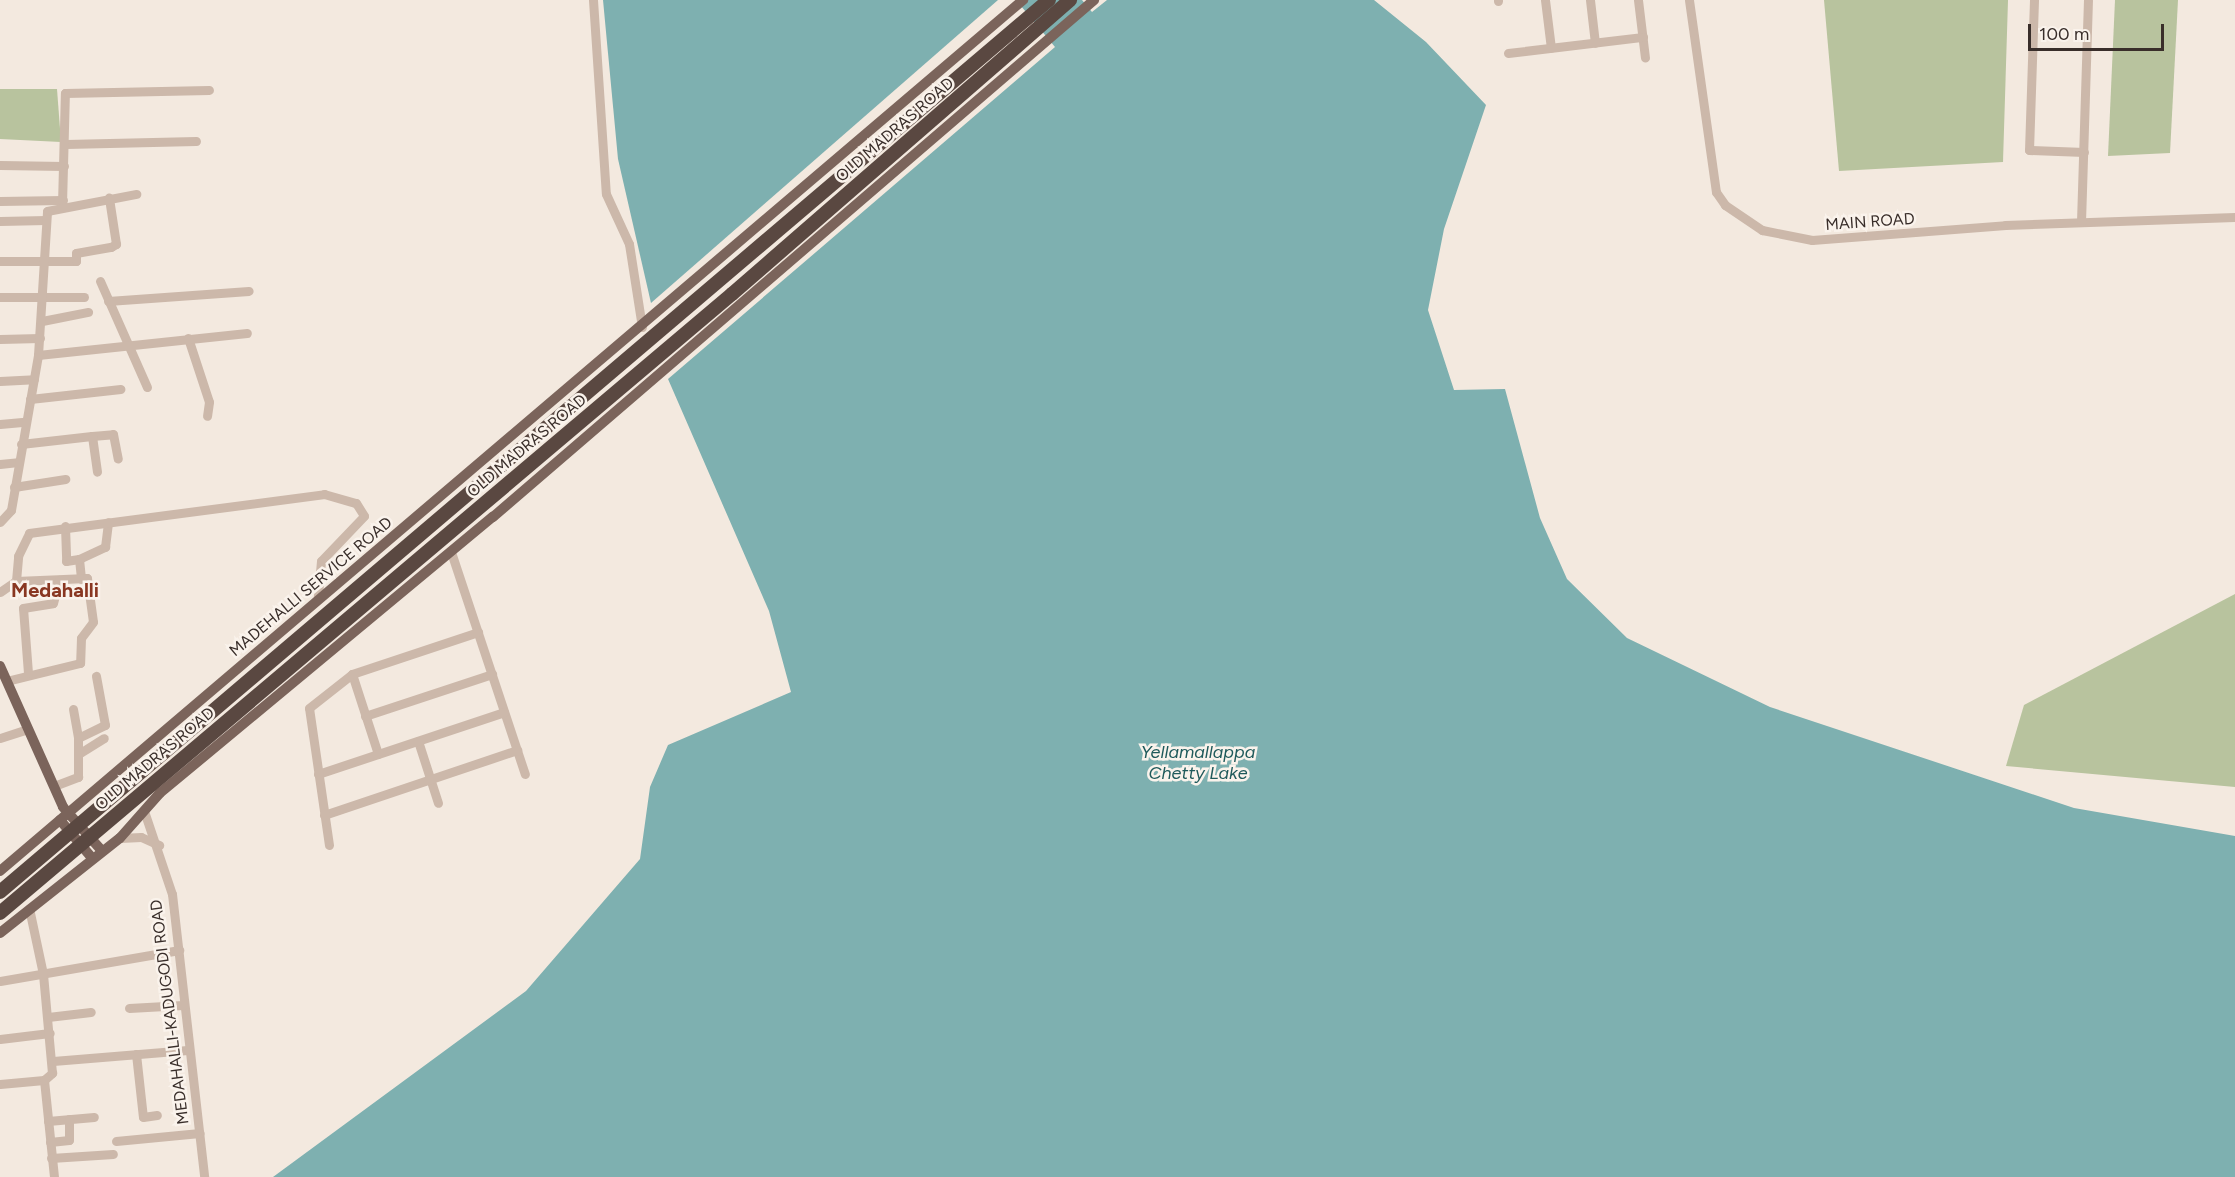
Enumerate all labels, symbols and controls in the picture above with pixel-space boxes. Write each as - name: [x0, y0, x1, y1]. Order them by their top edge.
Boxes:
- scale bar: [2031, 12, 2168, 50]
- text: 100 m: [2039, 23, 2089, 45]
- street label: OLD MADRAS ROAD: [832, 74, 958, 186]
- street label: MAIN ROAD: [1825, 209, 1915, 235]
- street label: OLD MADRAS ROAD: [463, 390, 591, 502]
- street label: MADEHALLI SERVICE ROAD: [226, 513, 396, 661]
- district label: Medahalli: [11, 578, 99, 602]
- street label: OLD MADRAS ROAD: [91, 703, 219, 815]
- water label: Yellamallappa Chetty Lake: [1141, 742, 1255, 784]
- street label: MEDAHALLI-KADUGODI ROAD: [147, 898, 193, 1126]

